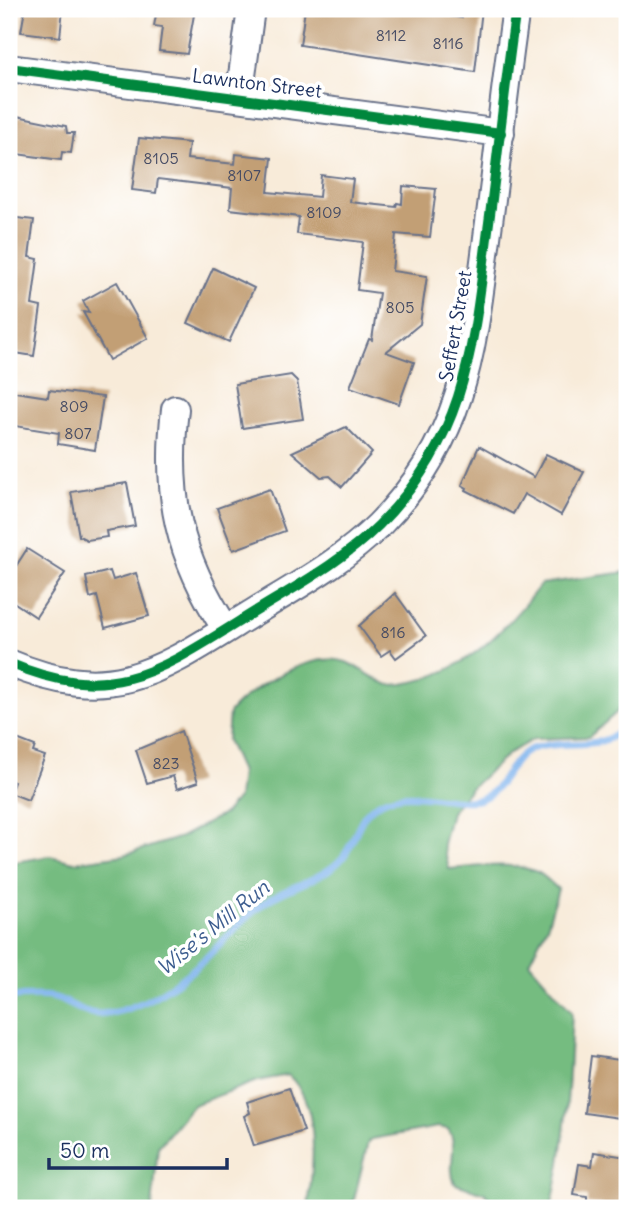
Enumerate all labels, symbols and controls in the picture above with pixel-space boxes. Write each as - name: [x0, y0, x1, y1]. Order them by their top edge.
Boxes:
- house number: 8112: [376, 25, 407, 45]
- house number: 8116: [432, 33, 464, 53]
- street label: Lawnton Street: [191, 63, 323, 103]
- house number: 8105: [143, 148, 179, 168]
- house number: 8107: [227, 165, 261, 185]
- house number: 8109: [306, 202, 342, 222]
- street label: Seffert Street: [433, 269, 477, 383]
- house number: 805: [386, 297, 414, 317]
- house number: 809: [60, 396, 88, 416]
- house number: 807: [64, 423, 92, 443]
- house number: 816: [381, 622, 405, 642]
- house number: 823: [152, 753, 180, 773]
- water label: Wise's Mill Run: [151, 874, 275, 981]
- scale bar: [49, 1126, 228, 1170]
- text: 50 m: [60, 1137, 109, 1164]

